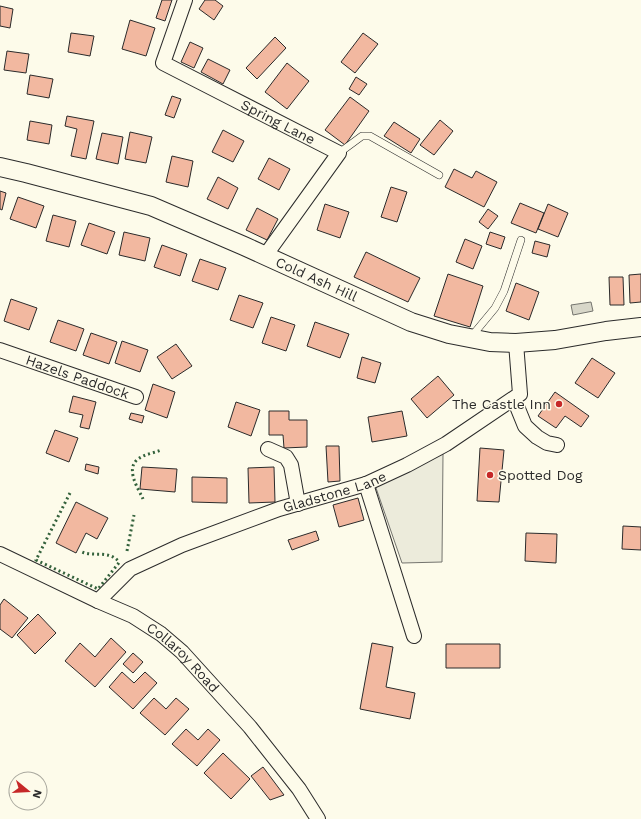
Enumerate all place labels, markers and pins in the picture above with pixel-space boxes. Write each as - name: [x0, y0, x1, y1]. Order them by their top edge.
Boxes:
- place label: The Castle Inn: [452, 396, 551, 412]
- marker: The Castle Inn: [554, 399, 564, 409]
- place label: Spotted Dog: [498, 467, 583, 483]
- marker: Spotted Dog: [485, 470, 495, 480]

